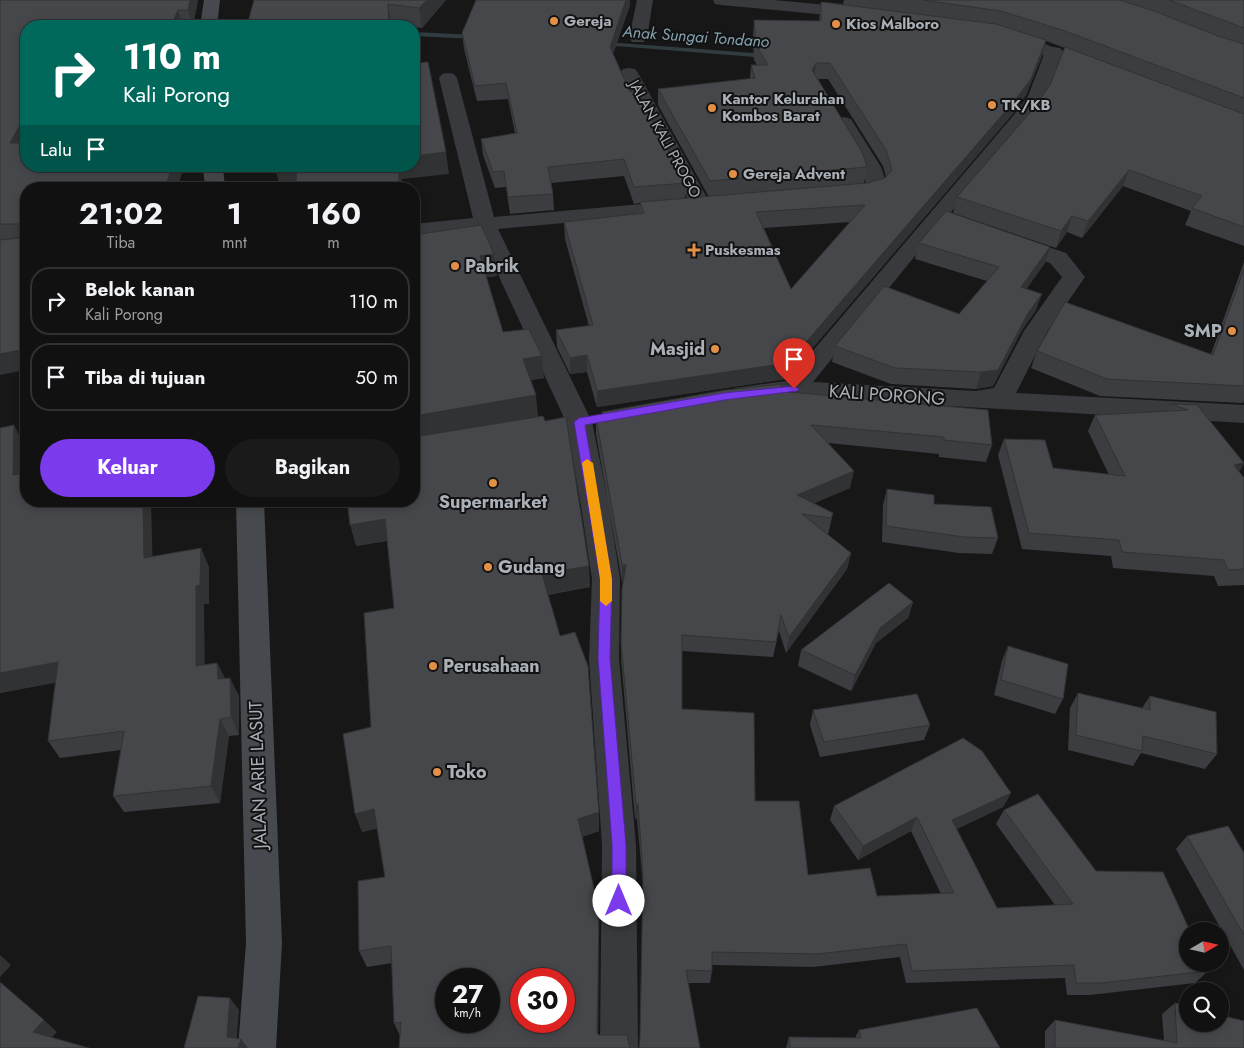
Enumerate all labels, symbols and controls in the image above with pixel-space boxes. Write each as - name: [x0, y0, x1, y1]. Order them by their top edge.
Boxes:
- place label: Gereja: [564, 10, 612, 32]
- place label: Kios Malboro: [846, 13, 939, 35]
- marker: Gereja: [548, 15, 560, 27]
- marker: Kios Malboro: [830, 18, 842, 30]
- water label: Anak Sungai Tondano: [621, 20, 770, 53]
- text: 110 m: [123, 32, 221, 82]
- icon: right: [40, 40, 105, 105]
- street label: JALAN KALI PROGO: [622, 74, 707, 202]
- text: Kali Porong: [123, 78, 230, 110]
- place label: Kantor Kelurahan Kombos Barat: [722, 88, 844, 127]
- place label: TK/KB: [1002, 94, 1051, 116]
- marker: TK/KB: [986, 99, 998, 111]
- marker: Kantor Kelurahan Kombos Barat: [706, 102, 718, 114]
- icon: arrive: [82, 135, 110, 163]
- text: Lalu: [40, 136, 72, 163]
- place label: Gereja Advent: [743, 163, 845, 185]
- marker: Gereja Advent: [727, 168, 739, 180]
- text: 21:02: [79, 192, 163, 235]
- text: 1: [227, 192, 242, 235]
- text: 160: [306, 192, 361, 235]
- text: Tiba: [107, 231, 135, 254]
- text: mnt: [222, 231, 247, 254]
- text: m: [327, 231, 340, 254]
- place label: Puskesmas: [705, 239, 781, 261]
- marker: Puskesmas: [687, 243, 701, 257]
- place label: Pabrik: [465, 253, 520, 279]
- marker: Pabrik: [449, 260, 461, 272]
- text: Belok kanan: [85, 276, 195, 303]
- icon: right: [42, 287, 70, 315]
- text: 110 m: [349, 288, 398, 315]
- text: Kali Porong: [85, 303, 163, 326]
- place label: SMP: [1183, 318, 1222, 344]
- marker: SMP: [1226, 325, 1238, 337]
- place label: Masjid: [650, 336, 705, 362]
- pin: [773, 338, 815, 389]
- marker: Masjid: [709, 343, 721, 355]
- icon: arrive: [780, 345, 808, 373]
- icon: arrive: [42, 363, 70, 391]
- text: Tiba di tujuan: [85, 364, 205, 391]
- text: 50 m: [355, 364, 398, 391]
- street label: KALI PORONG: [828, 378, 946, 412]
- button: Keluar: [40, 439, 215, 497]
- button: Bagikan: [225, 439, 400, 497]
- marker: Supermarket: [487, 477, 499, 489]
- place label: Supermarket: [439, 489, 547, 515]
- place label: Gudang: [498, 554, 565, 580]
- marker: Gudang: [482, 561, 494, 573]
- place label: Perusahaan: [443, 653, 540, 679]
- marker: Perusahaan: [427, 660, 439, 672]
- street label: JALAN ARIE LASUT: [242, 700, 274, 851]
- place label: Toko: [447, 759, 487, 785]
- marker: Toko: [431, 766, 443, 778]
- position arrow: [592, 874, 644, 926]
- north arrow: [1179, 922, 1229, 972]
- map controls: [1179, 922, 1229, 1032]
- speed limit sign: 30: [510, 968, 575, 1033]
- text: 27: [452, 976, 483, 1012]
- button: search: [1179, 982, 1229, 1032]
- text: km/h: [454, 1004, 481, 1022]

